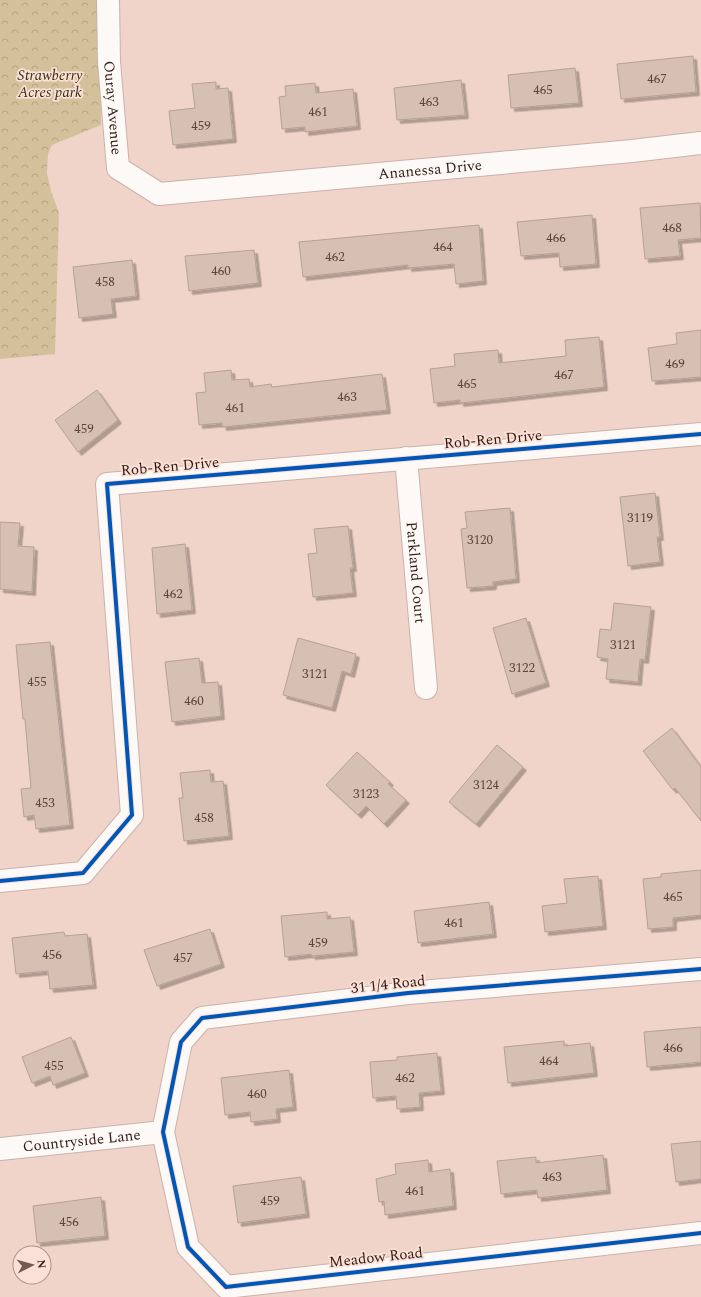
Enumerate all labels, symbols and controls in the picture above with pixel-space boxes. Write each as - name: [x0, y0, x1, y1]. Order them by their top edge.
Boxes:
- street label: Ouray Avenue: [97, 60, 128, 156]
- park label: Strawberry Acres park: [17, 64, 83, 104]
- house number: 467: [647, 69, 667, 89]
- house number: 465: [533, 80, 553, 100]
- house number: 463: [419, 92, 439, 112]
- house number: 461: [308, 102, 328, 122]
- house number: 459: [191, 116, 211, 136]
- street label: Ananessa Drive: [377, 154, 483, 186]
- house number: 468: [662, 218, 682, 238]
- house number: 466: [546, 228, 566, 248]
- house number: 464: [433, 237, 453, 257]
- house number: 462: [325, 247, 345, 267]
- house number: 460: [211, 261, 231, 281]
- house number: 458: [95, 272, 115, 292]
- house number: 469: [665, 354, 685, 374]
- house number: 467: [554, 365, 574, 385]
- house number: 465: [457, 374, 477, 394]
- house number: 463: [337, 387, 357, 407]
- house number: 461: [225, 398, 245, 418]
- house number: 459: [74, 419, 94, 439]
- street label: Rob-Ren Drive: [443, 424, 543, 455]
- street label: Rob-Ren Drive: [120, 451, 220, 482]
- house number: 3119: [627, 508, 654, 528]
- street label: Parkland Court: [400, 521, 431, 625]
- house number: 3120: [467, 530, 494, 550]
- house number: 462: [163, 584, 183, 604]
- house number: 3121: [610, 635, 636, 655]
- house number: 3122: [509, 658, 535, 678]
- house number: 3121: [302, 664, 328, 684]
- house number: 455: [27, 672, 47, 692]
- house number: 460: [184, 691, 204, 711]
- house number: 3124: [473, 775, 500, 795]
- house number: 3123: [353, 784, 380, 804]
- house number: 453: [35, 793, 55, 813]
- house number: 458: [194, 808, 214, 828]
- house number: 465: [663, 887, 683, 907]
- house number: 461: [444, 913, 464, 933]
- house number: 459: [308, 933, 328, 953]
- house number: 456: [42, 945, 62, 965]
- house number: 457: [173, 948, 193, 968]
- street label: 31 1/4 Road: [350, 969, 427, 1000]
- house number: 466: [663, 1038, 683, 1058]
- house number: 464: [539, 1051, 559, 1071]
- house number: 455: [44, 1056, 64, 1076]
- house number: 462: [395, 1068, 415, 1088]
- house number: 460: [247, 1084, 267, 1104]
- street label: Countryside Lane: [22, 1123, 142, 1159]
- house number: 463: [542, 1167, 562, 1187]
- house number: 461: [405, 1181, 425, 1201]
- house number: 459: [260, 1191, 280, 1211]
- house number: 456: [59, 1212, 79, 1232]
- street label: Meadow Road: [328, 1241, 424, 1274]
- north arrow: [12, 1245, 52, 1285]
- text: N: [33, 1259, 50, 1269]

